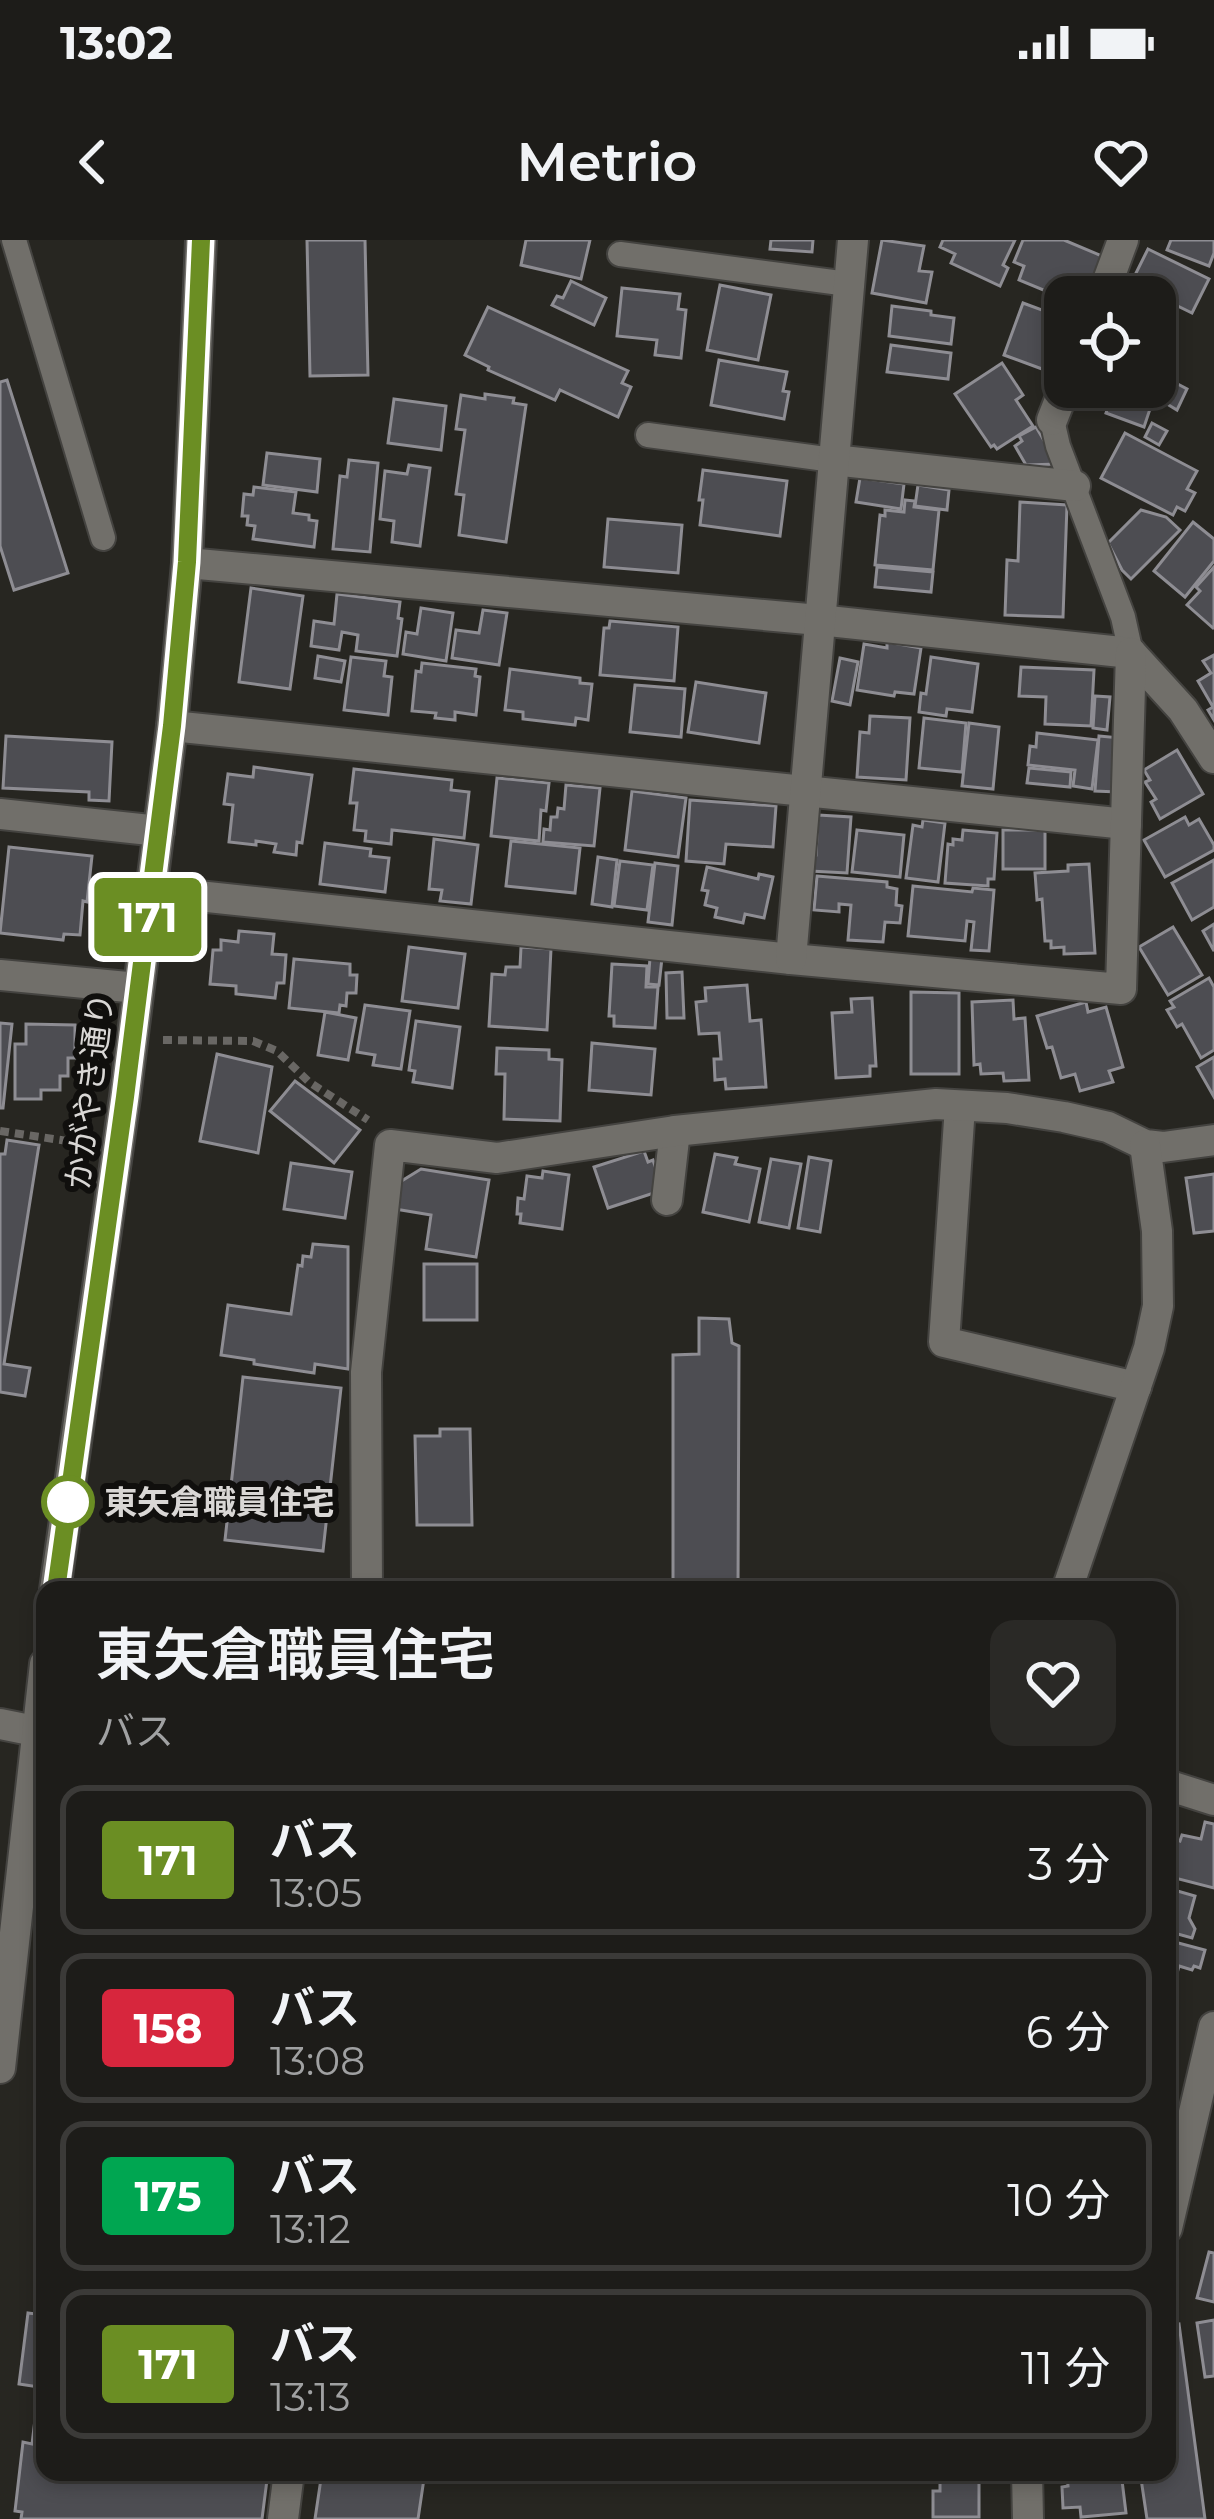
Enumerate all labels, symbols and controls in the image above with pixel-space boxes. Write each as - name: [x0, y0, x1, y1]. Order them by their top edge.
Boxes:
- text: 13:02: [60, 15, 173, 70]
- icon: back: [60, 129, 126, 195]
- text: Metrio: [517, 129, 697, 195]
- icon: heart: [1088, 129, 1154, 195]
- map controls: [1044, 276, 1176, 408]
- button: locate: [1044, 276, 1176, 408]
- line badge: 171: [79, 878, 217, 956]
- text: 171: [118, 891, 178, 943]
- street label: かがやき通り: [57, 990, 121, 1192]
- marker: 東矢倉職員住宅: [43, 1477, 93, 1527]
- place label: 東矢倉職員住宅: [104, 1482, 335, 1522]
- text: 東矢倉職員住宅: [96, 1620, 495, 1689]
- button: heart: [990, 1620, 1116, 1746]
- text: バス: [96, 1707, 174, 1755]
- text: バス: [270, 1812, 360, 1867]
- text: 171: [138, 1834, 198, 1886]
- text: 3 分: [1028, 1836, 1110, 1891]
- text: 13:05: [270, 1869, 362, 1917]
- text: バス: [270, 1980, 360, 2035]
- text: 158: [133, 2002, 203, 2054]
- text: 6 分: [1026, 2004, 1110, 2059]
- text: 13:08: [270, 2037, 365, 2085]
- text: バス: [270, 2148, 360, 2203]
- text: 175: [135, 2170, 201, 2222]
- text: 10 分: [1007, 2172, 1110, 2227]
- text: 13:12: [270, 2205, 351, 2253]
- text: バス: [270, 2316, 360, 2371]
- text: 171: [138, 2338, 198, 2390]
- text: 11 分: [1021, 2340, 1110, 2395]
- text: 13:13: [270, 2373, 350, 2421]

